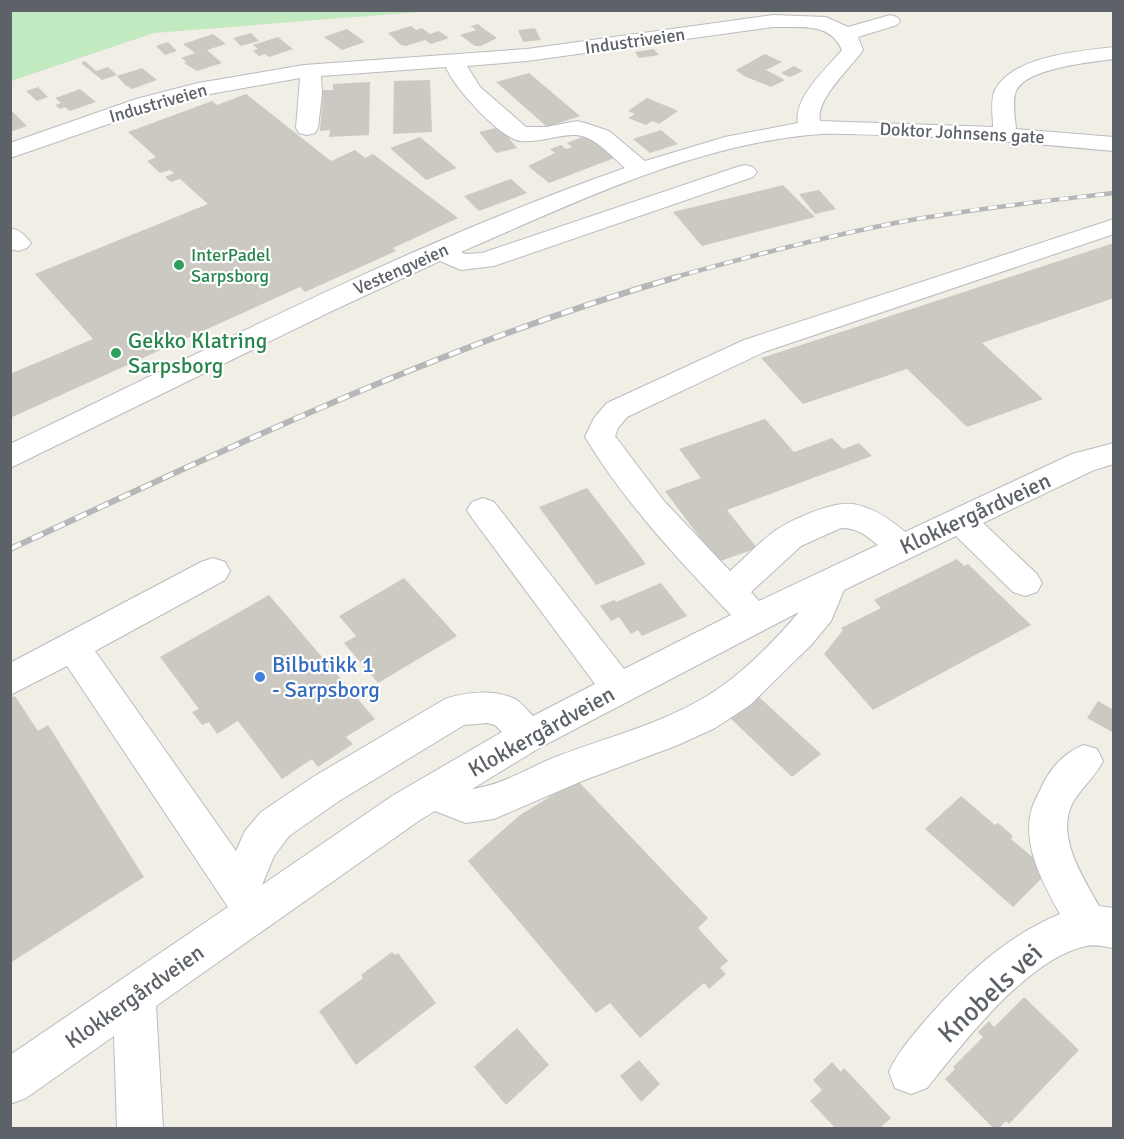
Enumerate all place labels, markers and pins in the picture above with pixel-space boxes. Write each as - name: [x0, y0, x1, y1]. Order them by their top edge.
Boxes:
- place label: InterPadel Sarpsborg: [191, 244, 271, 287]
- marker: InterPadel Sarpsborg: [172, 258, 186, 272]
- place label: Gekko Klatring Sarpsborg: [128, 327, 267, 379]
- marker: Gekko Klatring Sarpsborg: [109, 346, 123, 360]
- place label: Bilbutikk 1 - Sarpsborg: [272, 651, 380, 703]
- marker: Bilbutikk 1 - Sarpsborg: [253, 670, 267, 684]

